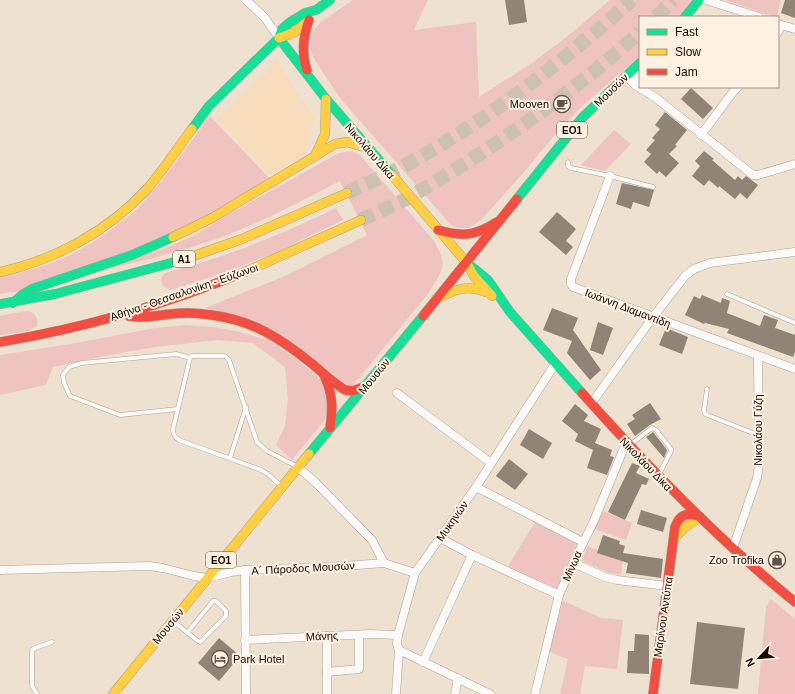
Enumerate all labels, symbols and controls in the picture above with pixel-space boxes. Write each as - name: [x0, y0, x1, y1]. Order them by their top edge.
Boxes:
- legend: [639, 16, 779, 88]
- text: Fast: [675, 25, 699, 39]
- text: Slow: [675, 45, 701, 59]
- text: Jam: [675, 65, 698, 79]
- street label: Μουσών: [592, 71, 631, 109]
- cafe icon: Mooven: [552, 94, 572, 114]
- place label: Mooven: [510, 98, 549, 110]
- street label: Νικολάου Δίκα: [343, 121, 398, 182]
- road number: ΕΟ1: [557, 122, 587, 138]
- road number: Α1: [173, 251, 195, 267]
- street label: Αθήνα - Θεσσαλονίκη - Εύζωνοι: [109, 261, 260, 323]
- street label: Ιωάννη Διαμαντίδη: [583, 286, 673, 330]
- street label: Μουσών: [356, 355, 392, 396]
- street label: Νικολάου Γύζη: [752, 394, 764, 466]
- street label: Νικολάου Δίκα: [618, 435, 675, 494]
- street label: Μυκηνών: [434, 498, 471, 543]
- street label: Μίνωα: [560, 548, 584, 583]
- shop icon: Zoo Trofika: [767, 550, 787, 570]
- road number: ΕΟ1: [206, 552, 236, 568]
- place label: Zoo Trofika: [709, 554, 765, 566]
- street label: Α΄ Πάροδος Μουσών: [251, 559, 355, 577]
- street label: Μαρίνου Αντύπα: [651, 575, 675, 658]
- street label: Μουσών: [150, 605, 186, 646]
- street label: Μάνης: [305, 629, 339, 643]
- north arrow: [739, 638, 779, 678]
- hotel icon: Park Hotel: [210, 649, 230, 669]
- place label: Park Hotel: [233, 653, 284, 665]
- text: N: [743, 656, 757, 669]

